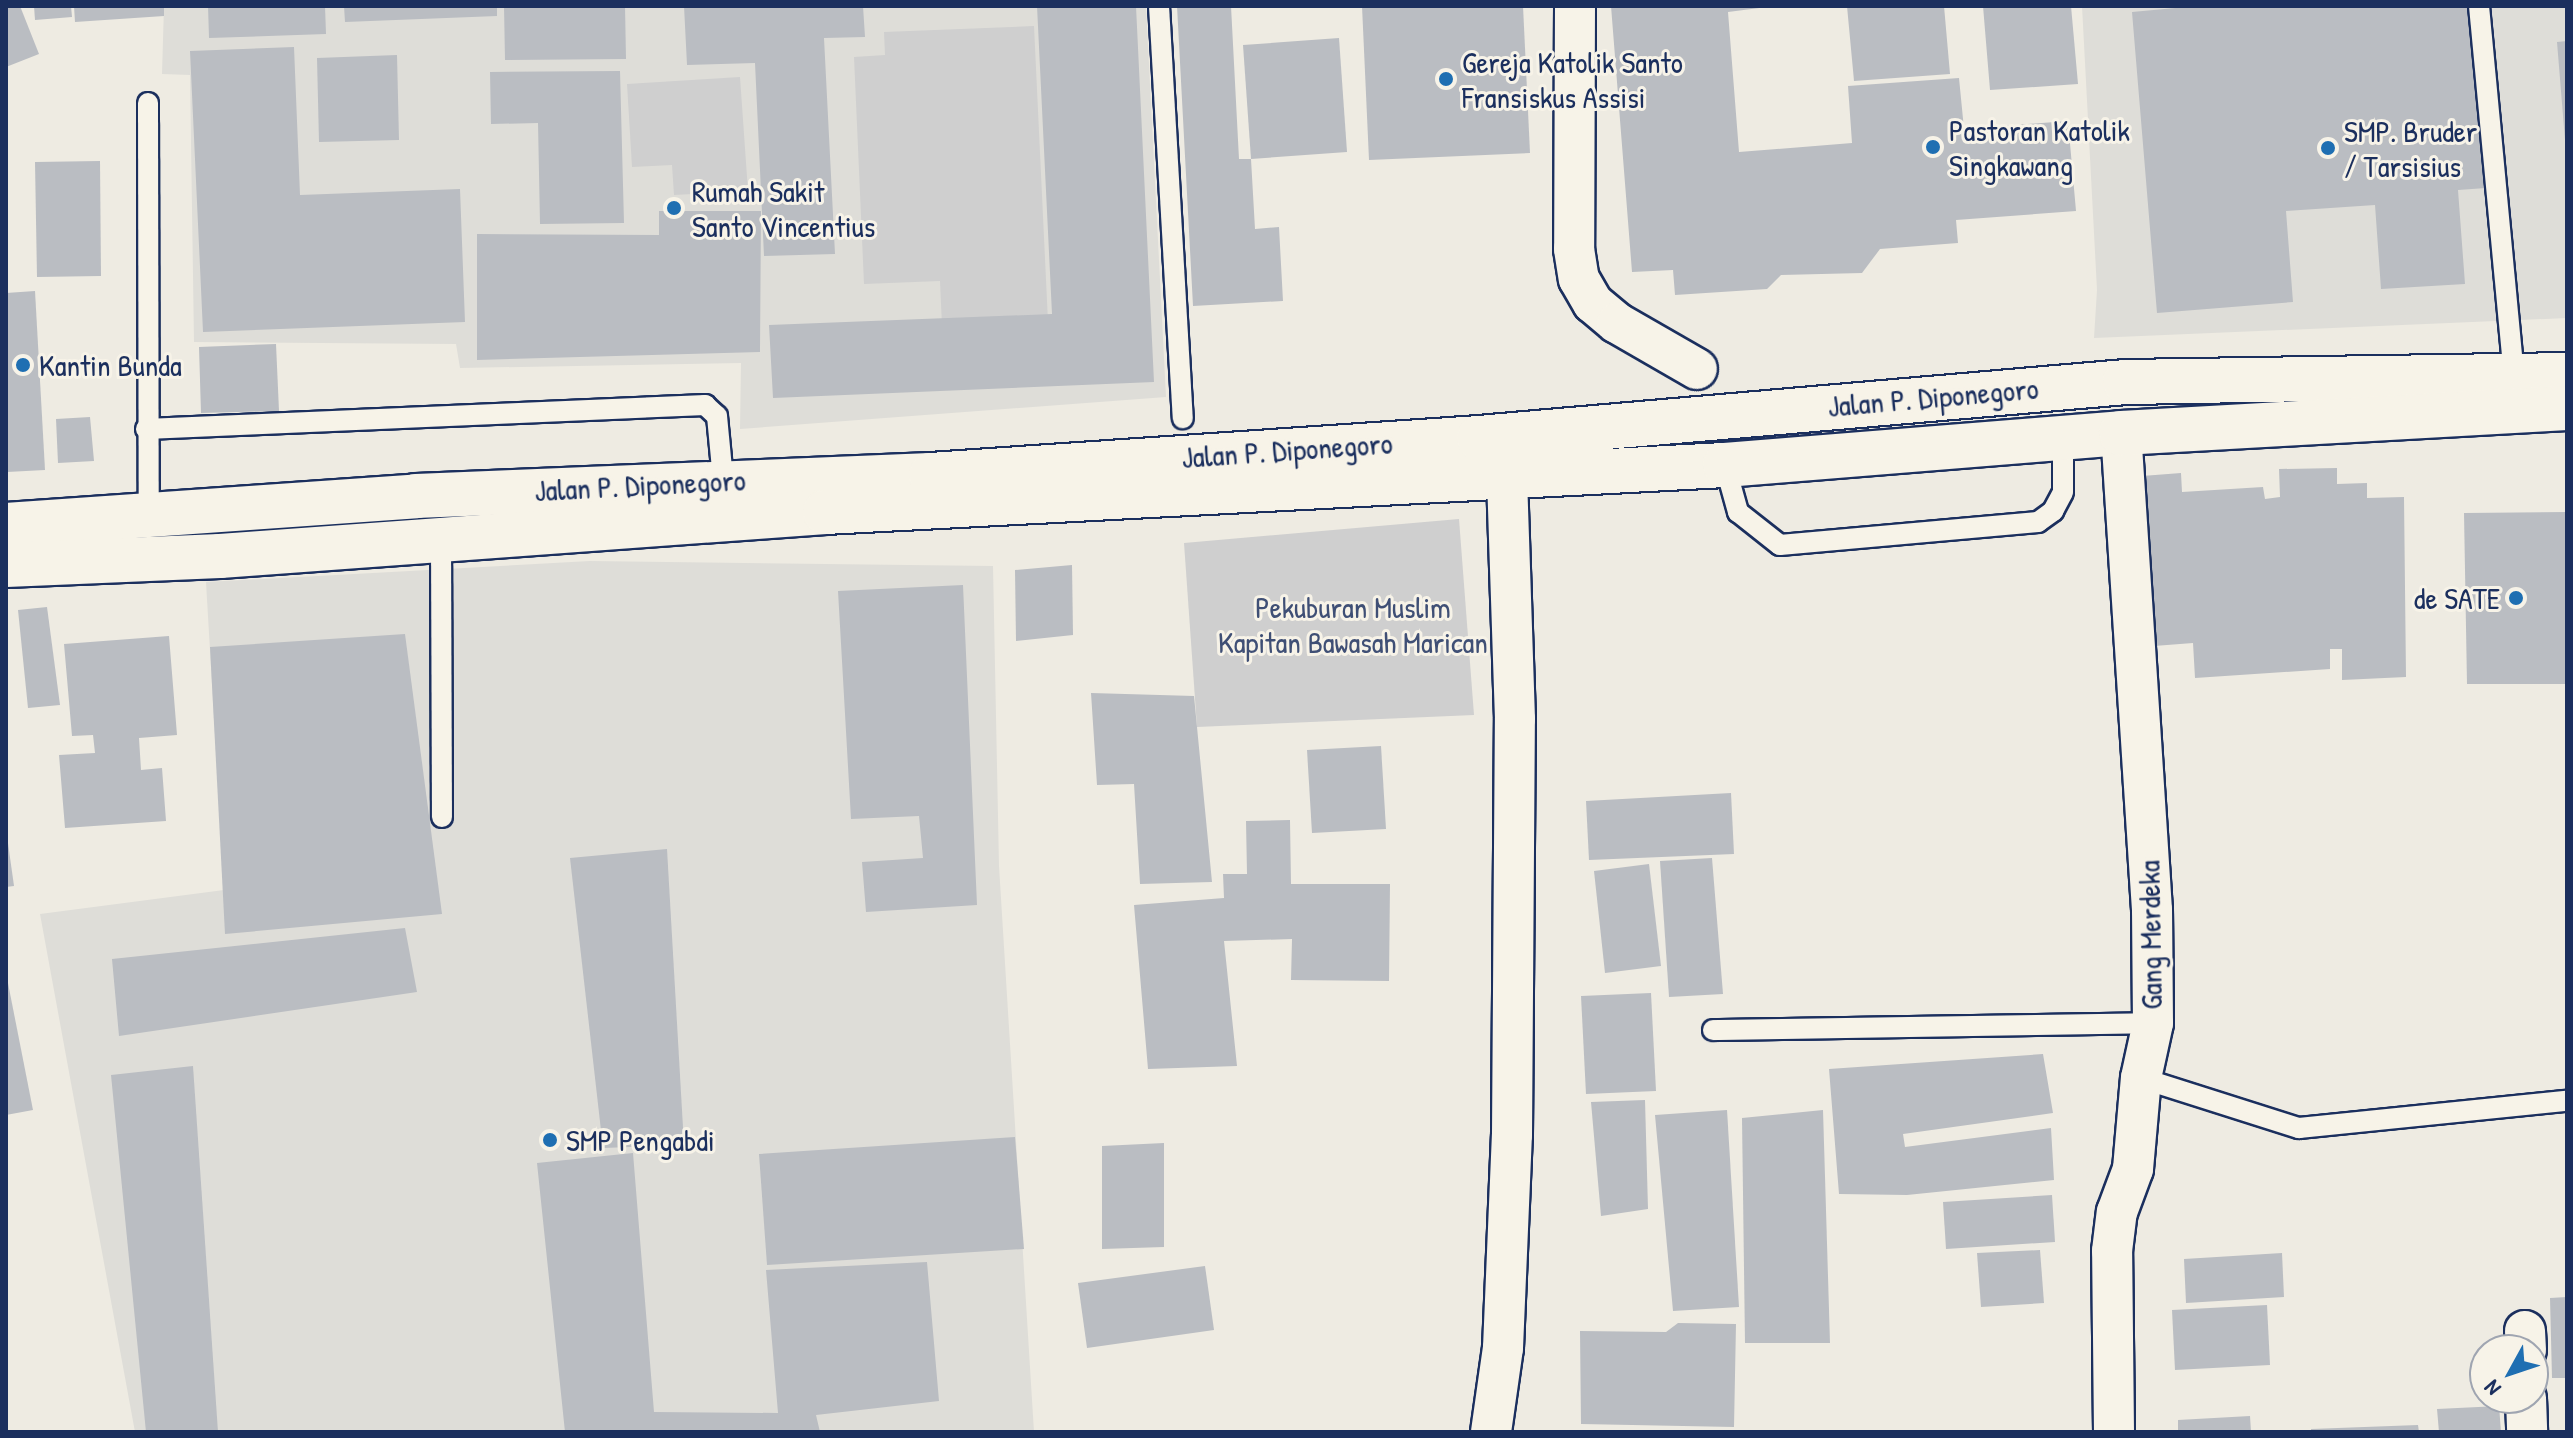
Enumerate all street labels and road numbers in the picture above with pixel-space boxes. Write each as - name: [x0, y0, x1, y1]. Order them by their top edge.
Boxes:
- street label: Jalan P. Diponegoro: [1826, 370, 2040, 424]
- street label: Jalan P. Diponegoro: [1180, 425, 1394, 475]
- street label: Jalan P. Diponegoro: [534, 461, 746, 509]
- street label: Gang Merdeka: [2131, 860, 2169, 1010]

